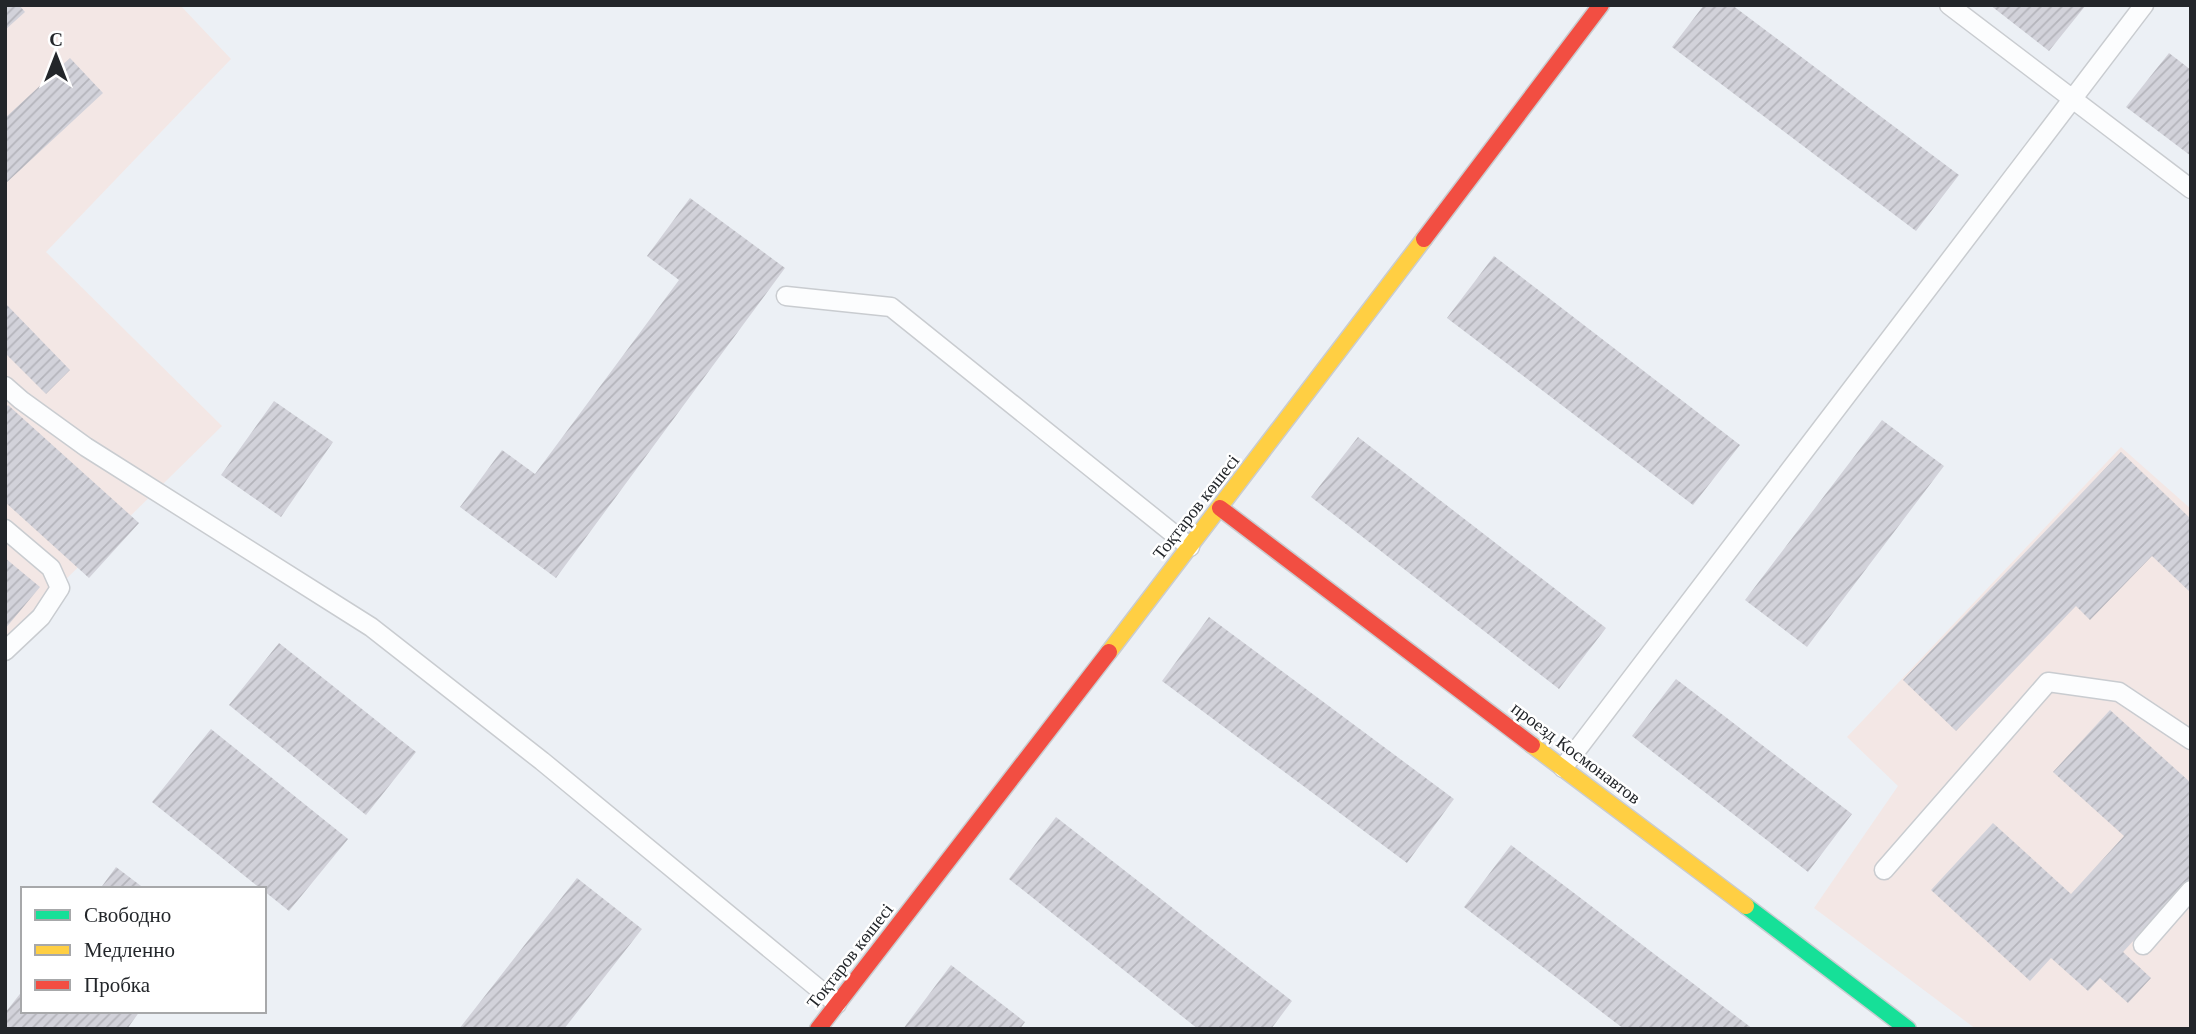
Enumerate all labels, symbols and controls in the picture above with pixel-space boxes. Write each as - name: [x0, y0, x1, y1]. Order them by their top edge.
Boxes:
- north arrow: [21, 21, 91, 91]
- text: С: [49, 29, 63, 50]
- street label: Тоқтаров көшесі: [1149, 451, 1243, 563]
- street label: проезд Космонавтов: [1508, 698, 1644, 808]
- legend: [21, 887, 266, 1013]
- street label: Тоқтаров көшесі: [803, 900, 897, 1012]
- text: Свободно: [84, 903, 171, 927]
- text: Медленно: [84, 938, 175, 962]
- text: Пробка: [84, 973, 151, 997]

